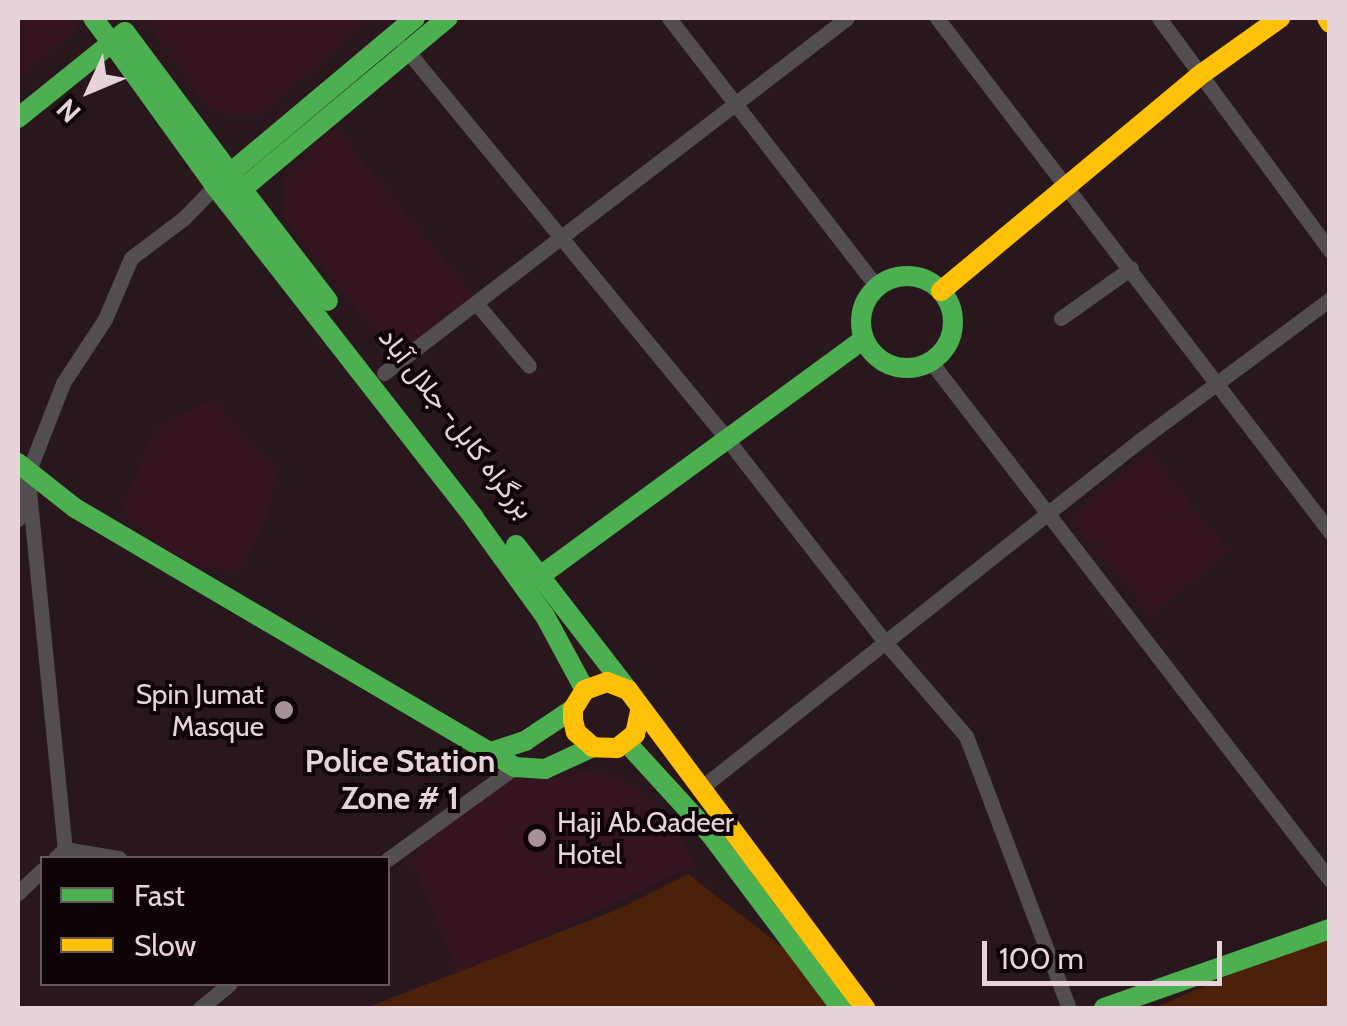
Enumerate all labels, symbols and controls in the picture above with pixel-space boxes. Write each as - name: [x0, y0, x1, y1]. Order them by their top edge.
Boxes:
- north arrow: [40, 40, 140, 140]
- text: N: [49, 92, 88, 130]
- street label: بزرگراه کابل- جلال آباد: [372, 321, 542, 525]
- place label: Spin Jumat Masque: [136, 677, 264, 743]
- marker: Spin Jumat Masque: [273, 699, 295, 721]
- district label: Police Station Zone # 1: [305, 743, 495, 818]
- place label: Haji Ab.Qadeer Hotel: [557, 805, 734, 871]
- marker: Haji Ab.Qadeer Hotel: [526, 827, 548, 849]
- legend: [40, 856, 390, 986]
- text: Fast: [134, 877, 185, 914]
- scale bar: [987, 921, 1227, 983]
- text: Slow: [134, 927, 196, 964]
- text: 100 m: [999, 940, 1084, 977]

